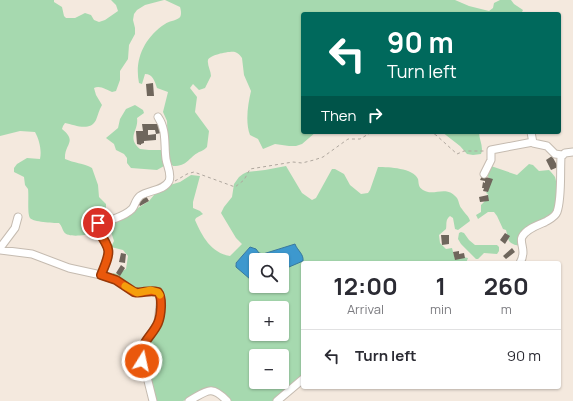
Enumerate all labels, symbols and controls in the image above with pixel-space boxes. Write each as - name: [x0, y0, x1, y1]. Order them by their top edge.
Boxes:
- text: 90 m: [387, 23, 454, 61]
- icon: left: [321, 28, 373, 80]
- text: Turn left: [387, 59, 457, 83]
- icon: right: [364, 104, 386, 126]
- text: Then: [321, 105, 356, 126]
- pin: [81, 206, 115, 240]
- icon: arrive: [87, 212, 109, 234]
- map controls: [249, 253, 289, 389]
- button: search: [249, 253, 289, 293]
- text: 12:00: [333, 269, 398, 302]
- text: 1: [436, 269, 446, 302]
- text: 260: [484, 269, 529, 302]
- text: Arrival: [347, 300, 384, 318]
- text: min: [430, 300, 452, 318]
- text: m: [501, 300, 512, 318]
- button: +: [249, 301, 289, 341]
- position arrow: [121, 340, 163, 382]
- icon: left: [321, 345, 343, 367]
- text: Turn left: [355, 345, 417, 366]
- text: 90 m: [507, 345, 541, 366]
- button: −: [249, 349, 289, 389]

